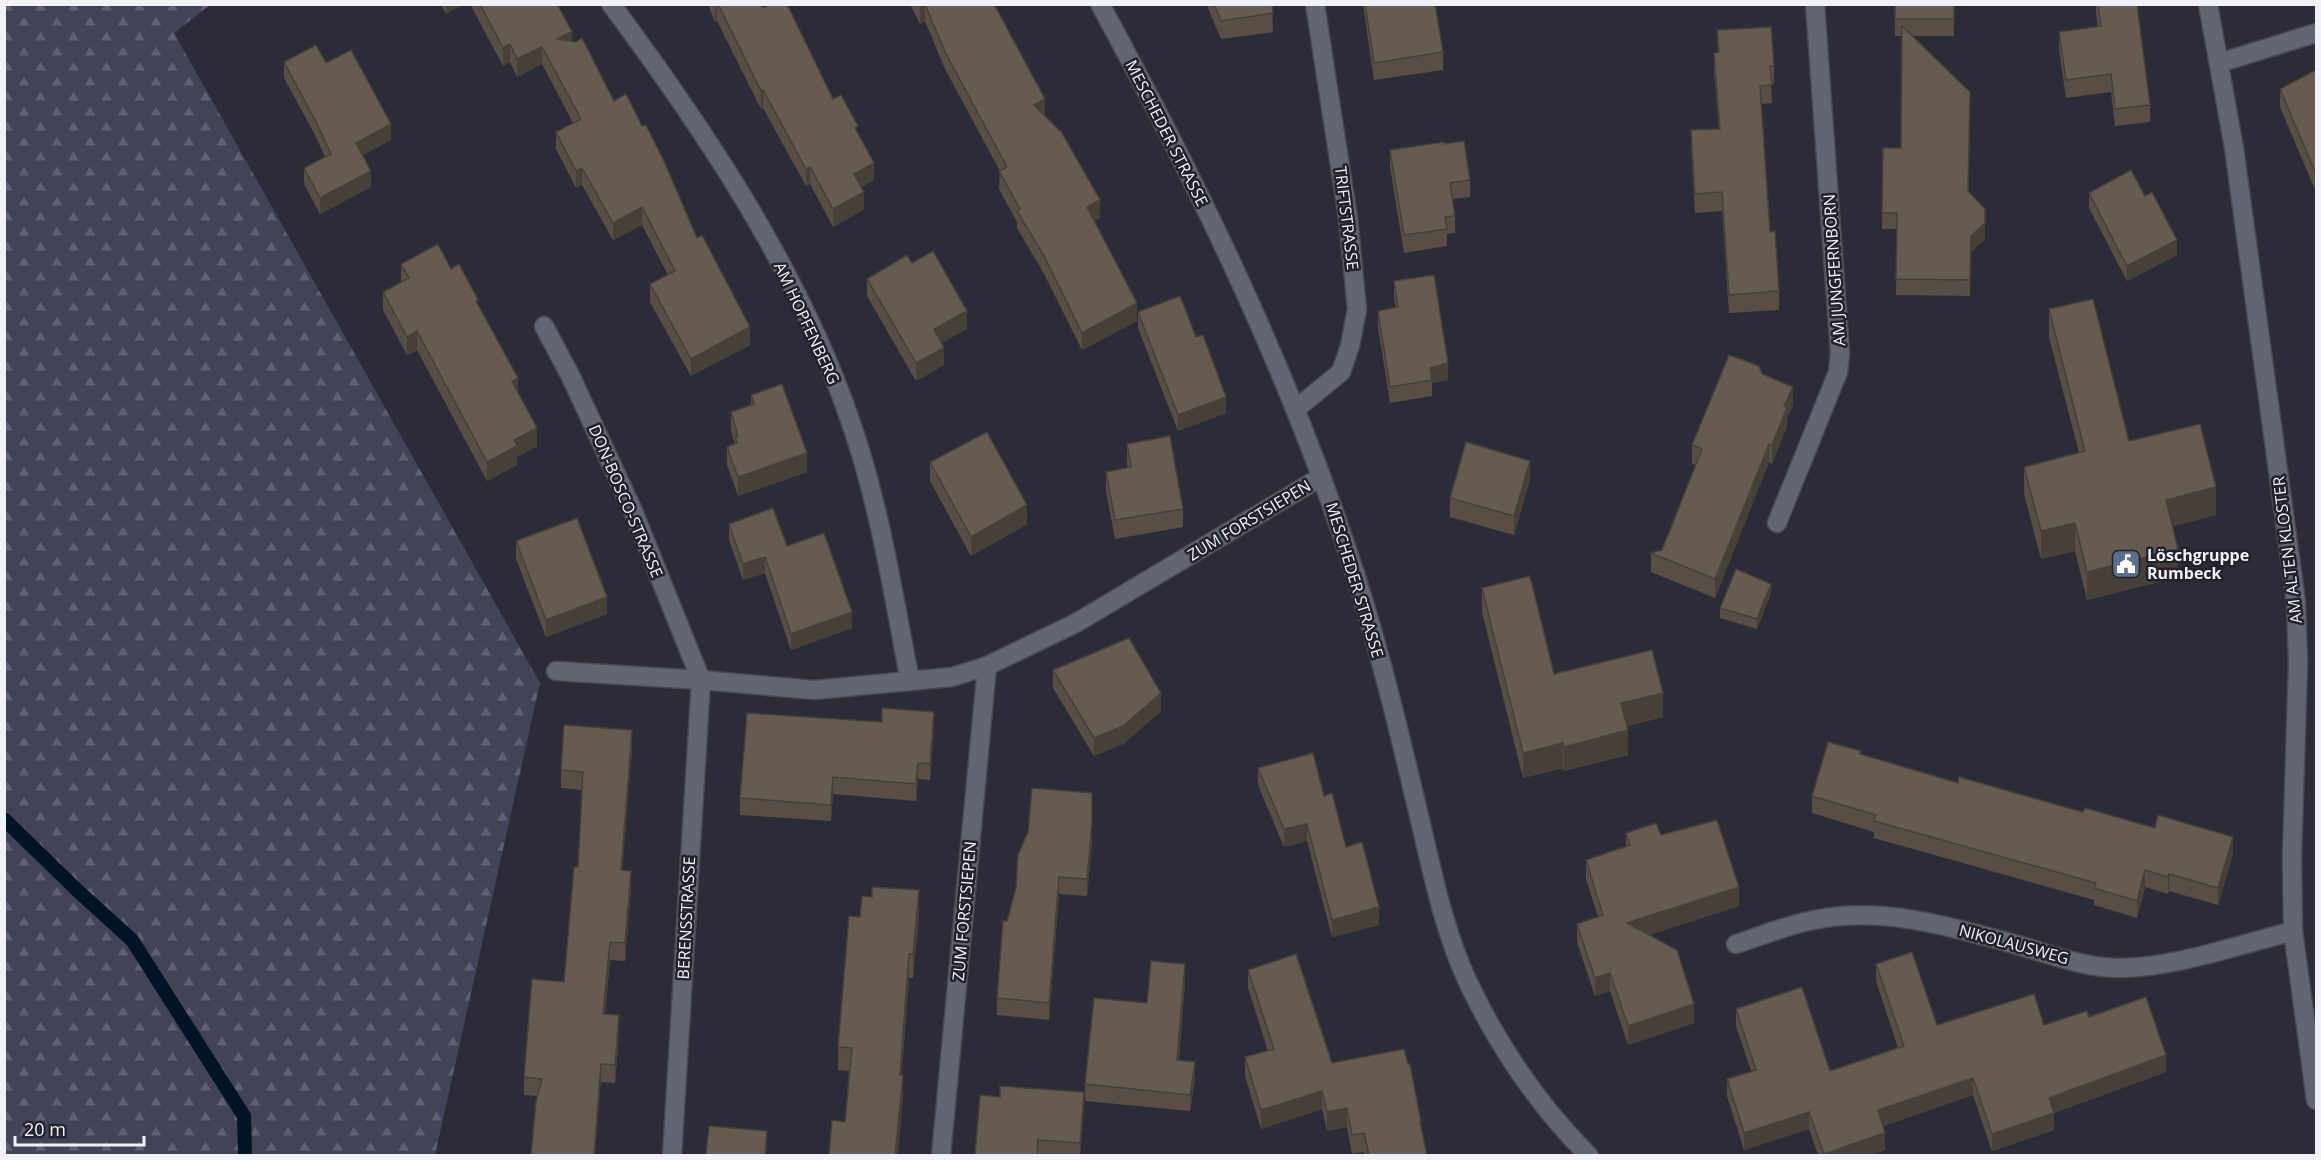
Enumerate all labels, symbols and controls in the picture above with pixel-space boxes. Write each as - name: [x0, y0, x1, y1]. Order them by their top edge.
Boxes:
- street label: MESCHEDER STRASSE: [1121, 56, 1213, 210]
- street label: TRIFTSTRASSE: [1330, 165, 1364, 271]
- street label: AM JUNGFERNBORN: [1818, 193, 1850, 347]
- street label: AM HOPFENBERG: [769, 258, 845, 388]
- street label: DON-BOSCO-STRASSE: [584, 421, 668, 581]
- street label: ZUM FORSTSIEPEN: [1183, 474, 1315, 566]
- street label: AM ALTEN KLOSTER: [2267, 475, 2307, 625]
- street label: MESCHEDER STRASSE: [1321, 500, 1389, 660]
- place label: Löschgruppe Rumbeck: [2147, 544, 2249, 584]
- public building icon: Löschgruppe Rumbeck: [2110, 548, 2142, 580]
- street label: ZUM FORSTSIEPEN: [947, 840, 981, 982]
- street label: BERENSSTRASSE: [672, 856, 700, 980]
- street label: NIKOLAUSWEG: [1957, 919, 2071, 969]
- scale bar: [15, 1109, 144, 1147]
- text: 20 m: [24, 1117, 66, 1141]

